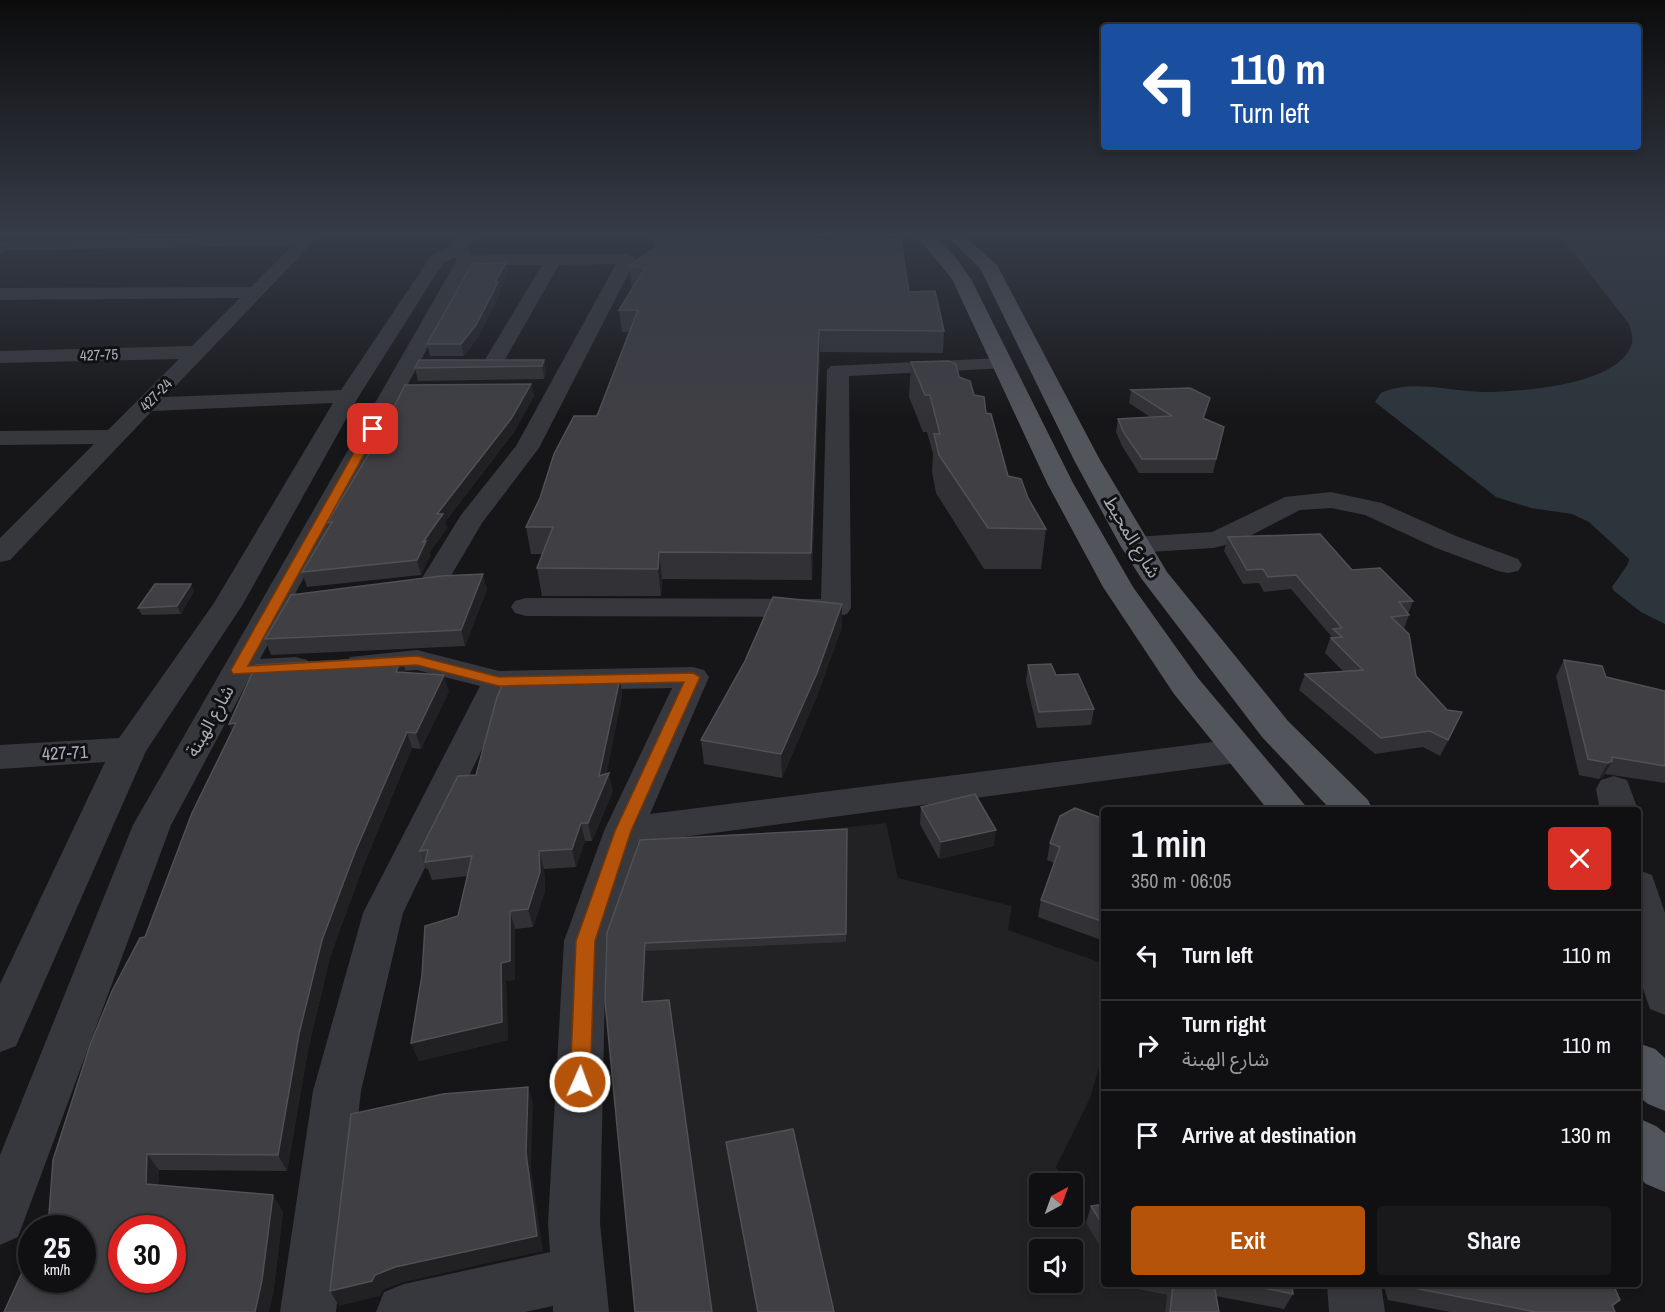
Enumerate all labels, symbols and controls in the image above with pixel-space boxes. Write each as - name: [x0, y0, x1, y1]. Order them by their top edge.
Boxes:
- text: 110 m: [1230, 41, 1326, 97]
- icon: left: [1131, 48, 1209, 126]
- text: Turn left: [1230, 95, 1309, 131]
- street label: 427-75: [79, 343, 119, 366]
- street label: 427-24: [135, 373, 177, 416]
- pin: [347, 403, 398, 454]
- icon: arrive: [356, 412, 389, 445]
- street label: شارع المحيط: [1096, 491, 1167, 584]
- street label: شارع الهبنة: [180, 680, 241, 762]
- street label: 427-71: [41, 739, 89, 766]
- text: 1 min: [1131, 820, 1207, 868]
- button: close: [1548, 827, 1611, 890]
- text: 350 m · 06:05: [1131, 867, 1231, 894]
- icon: left: [1131, 939, 1164, 972]
- text: Turn left: [1182, 940, 1253, 970]
- text: 110 m: [1562, 940, 1611, 970]
- text: Turn right: [1182, 1009, 1266, 1039]
- icon: right: [1131, 1029, 1164, 1062]
- text: 110 m: [1562, 1030, 1611, 1060]
- text: شارع الهبنة: [1182, 1045, 1269, 1072]
- position arrow: [548, 1050, 612, 1114]
- icon: arrive: [1131, 1119, 1164, 1152]
- text: Arrive at destination: [1182, 1120, 1356, 1150]
- text: 130 m: [1561, 1120, 1611, 1150]
- north arrow: [1029, 1173, 1083, 1227]
- map controls: [1029, 1173, 1083, 1293]
- button: Exit: [1131, 1206, 1365, 1275]
- button: Share: [1377, 1206, 1611, 1275]
- speed limit sign: 30: [108, 1215, 186, 1293]
- text: 25: [43, 1227, 71, 1267]
- button: sound: [1029, 1239, 1083, 1293]
- text: km/h: [44, 1259, 70, 1280]

